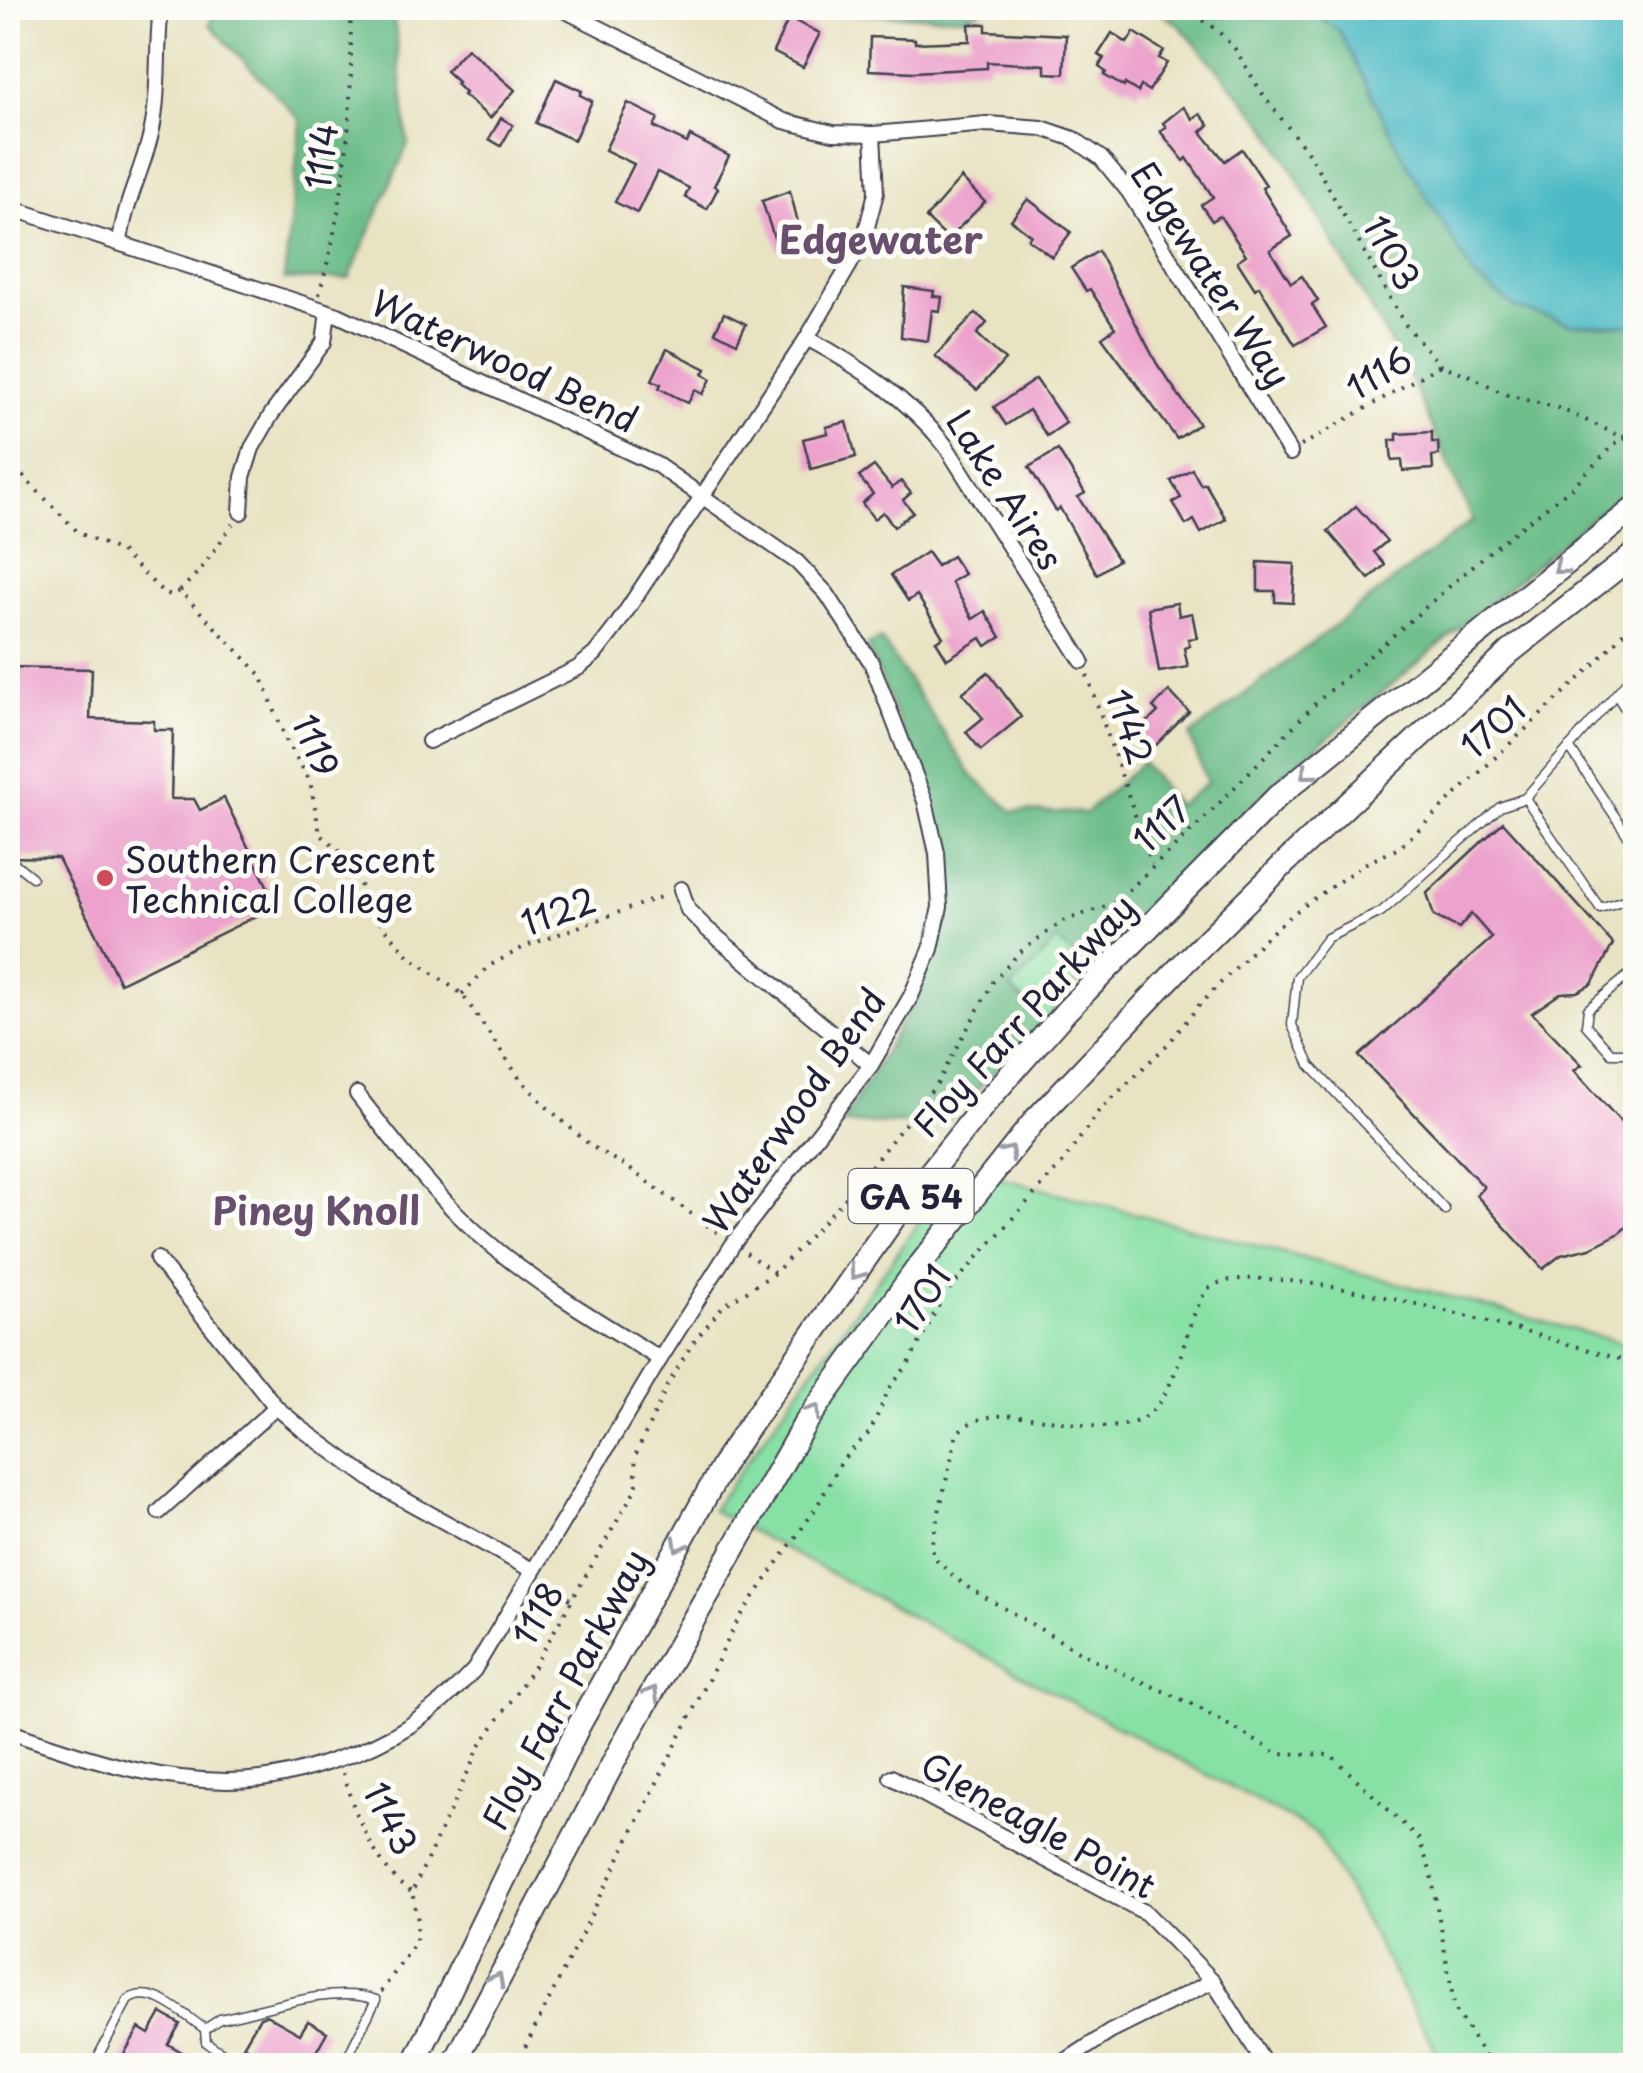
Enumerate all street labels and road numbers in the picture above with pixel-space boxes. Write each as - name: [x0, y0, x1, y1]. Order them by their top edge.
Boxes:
- street label: 1114: [290, 120, 350, 192]
- street label: Edgewater Way: [1119, 150, 1305, 398]
- street label: 1103: [1351, 205, 1435, 299]
- street label: Waterwood Bend: [363, 275, 647, 445]
- street label: 1116: [1335, 332, 1421, 412]
- street label: Lake Aires: [934, 398, 1078, 580]
- street label: 1142: [1093, 681, 1169, 771]
- street label: 1701: [1448, 682, 1536, 770]
- street label: 1119: [280, 705, 354, 785]
- street label: 1117: [1120, 782, 1202, 864]
- street label: 1122: [513, 872, 603, 948]
- street label: Floy Farr Parkway: [899, 882, 1147, 1148]
- street label: Waterwood Bend: [689, 977, 897, 1243]
- road number: GA 54: [848, 1169, 974, 1223]
- street label: 1701: [879, 1254, 963, 1342]
- street label: Floy Farr Parkway: [468, 1539, 660, 1839]
- street label: 1118: [496, 1571, 576, 1655]
- street label: Gleneagle Point: [912, 1737, 1166, 1911]
- street label: 1143: [351, 1772, 433, 1864]

